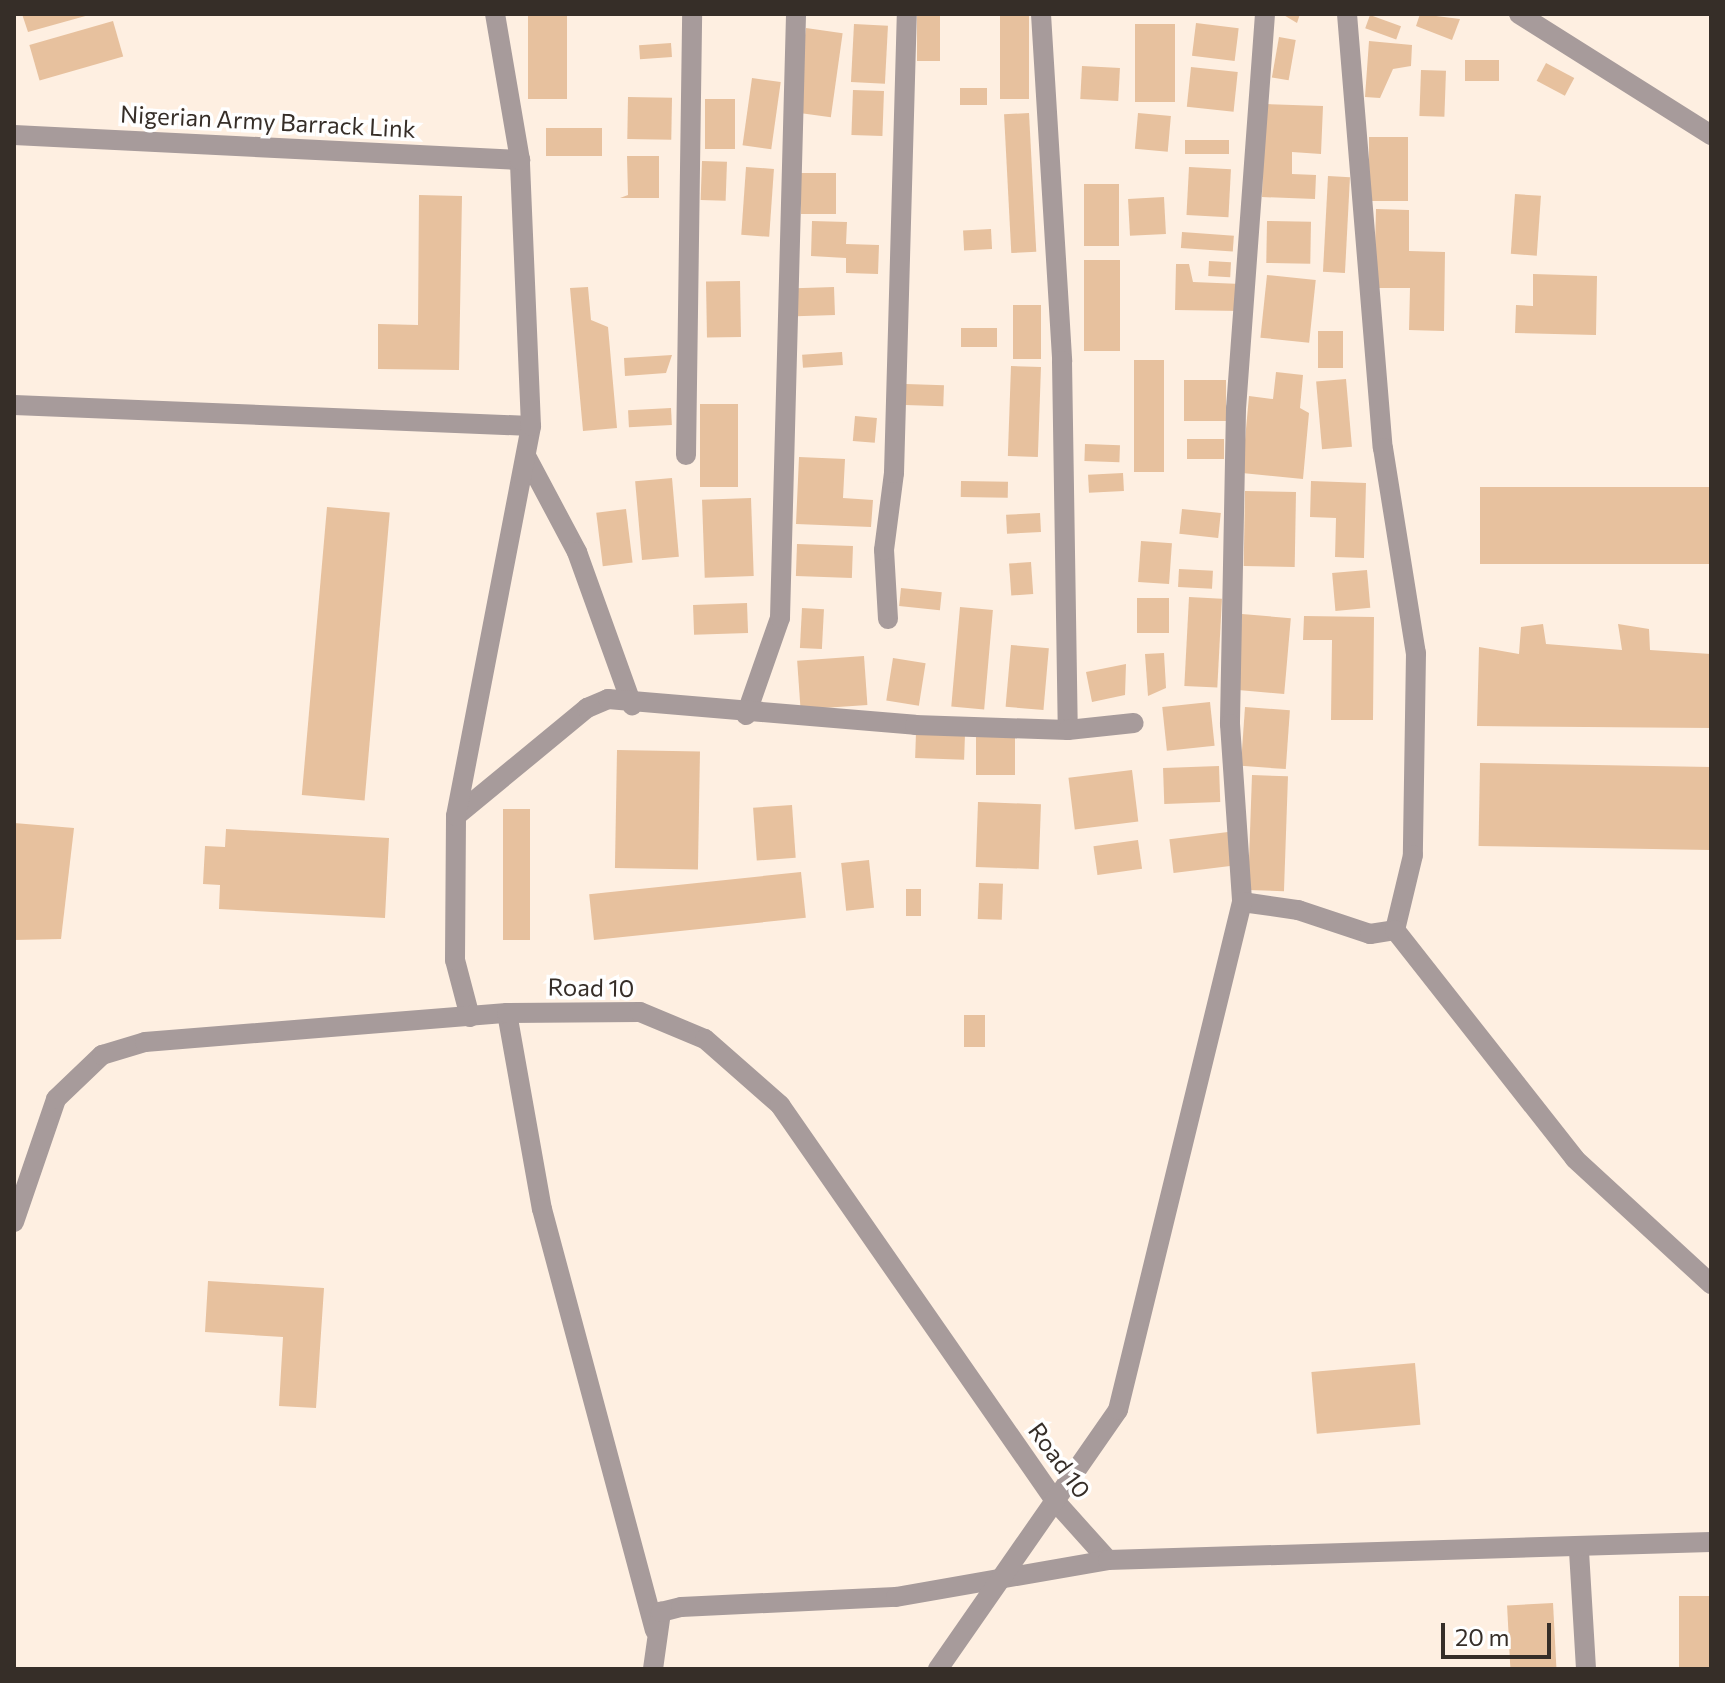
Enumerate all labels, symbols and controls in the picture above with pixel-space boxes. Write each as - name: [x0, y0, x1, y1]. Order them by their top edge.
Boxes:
- street label: Nigerian Army Barrack Link: [120, 99, 416, 143]
- street label: Road 10: [547, 972, 635, 1002]
- street label: Road 10: [1023, 1417, 1097, 1503]
- scale bar: [1445, 1607, 1555, 1657]
- text: 20 m: [1455, 1622, 1509, 1651]

